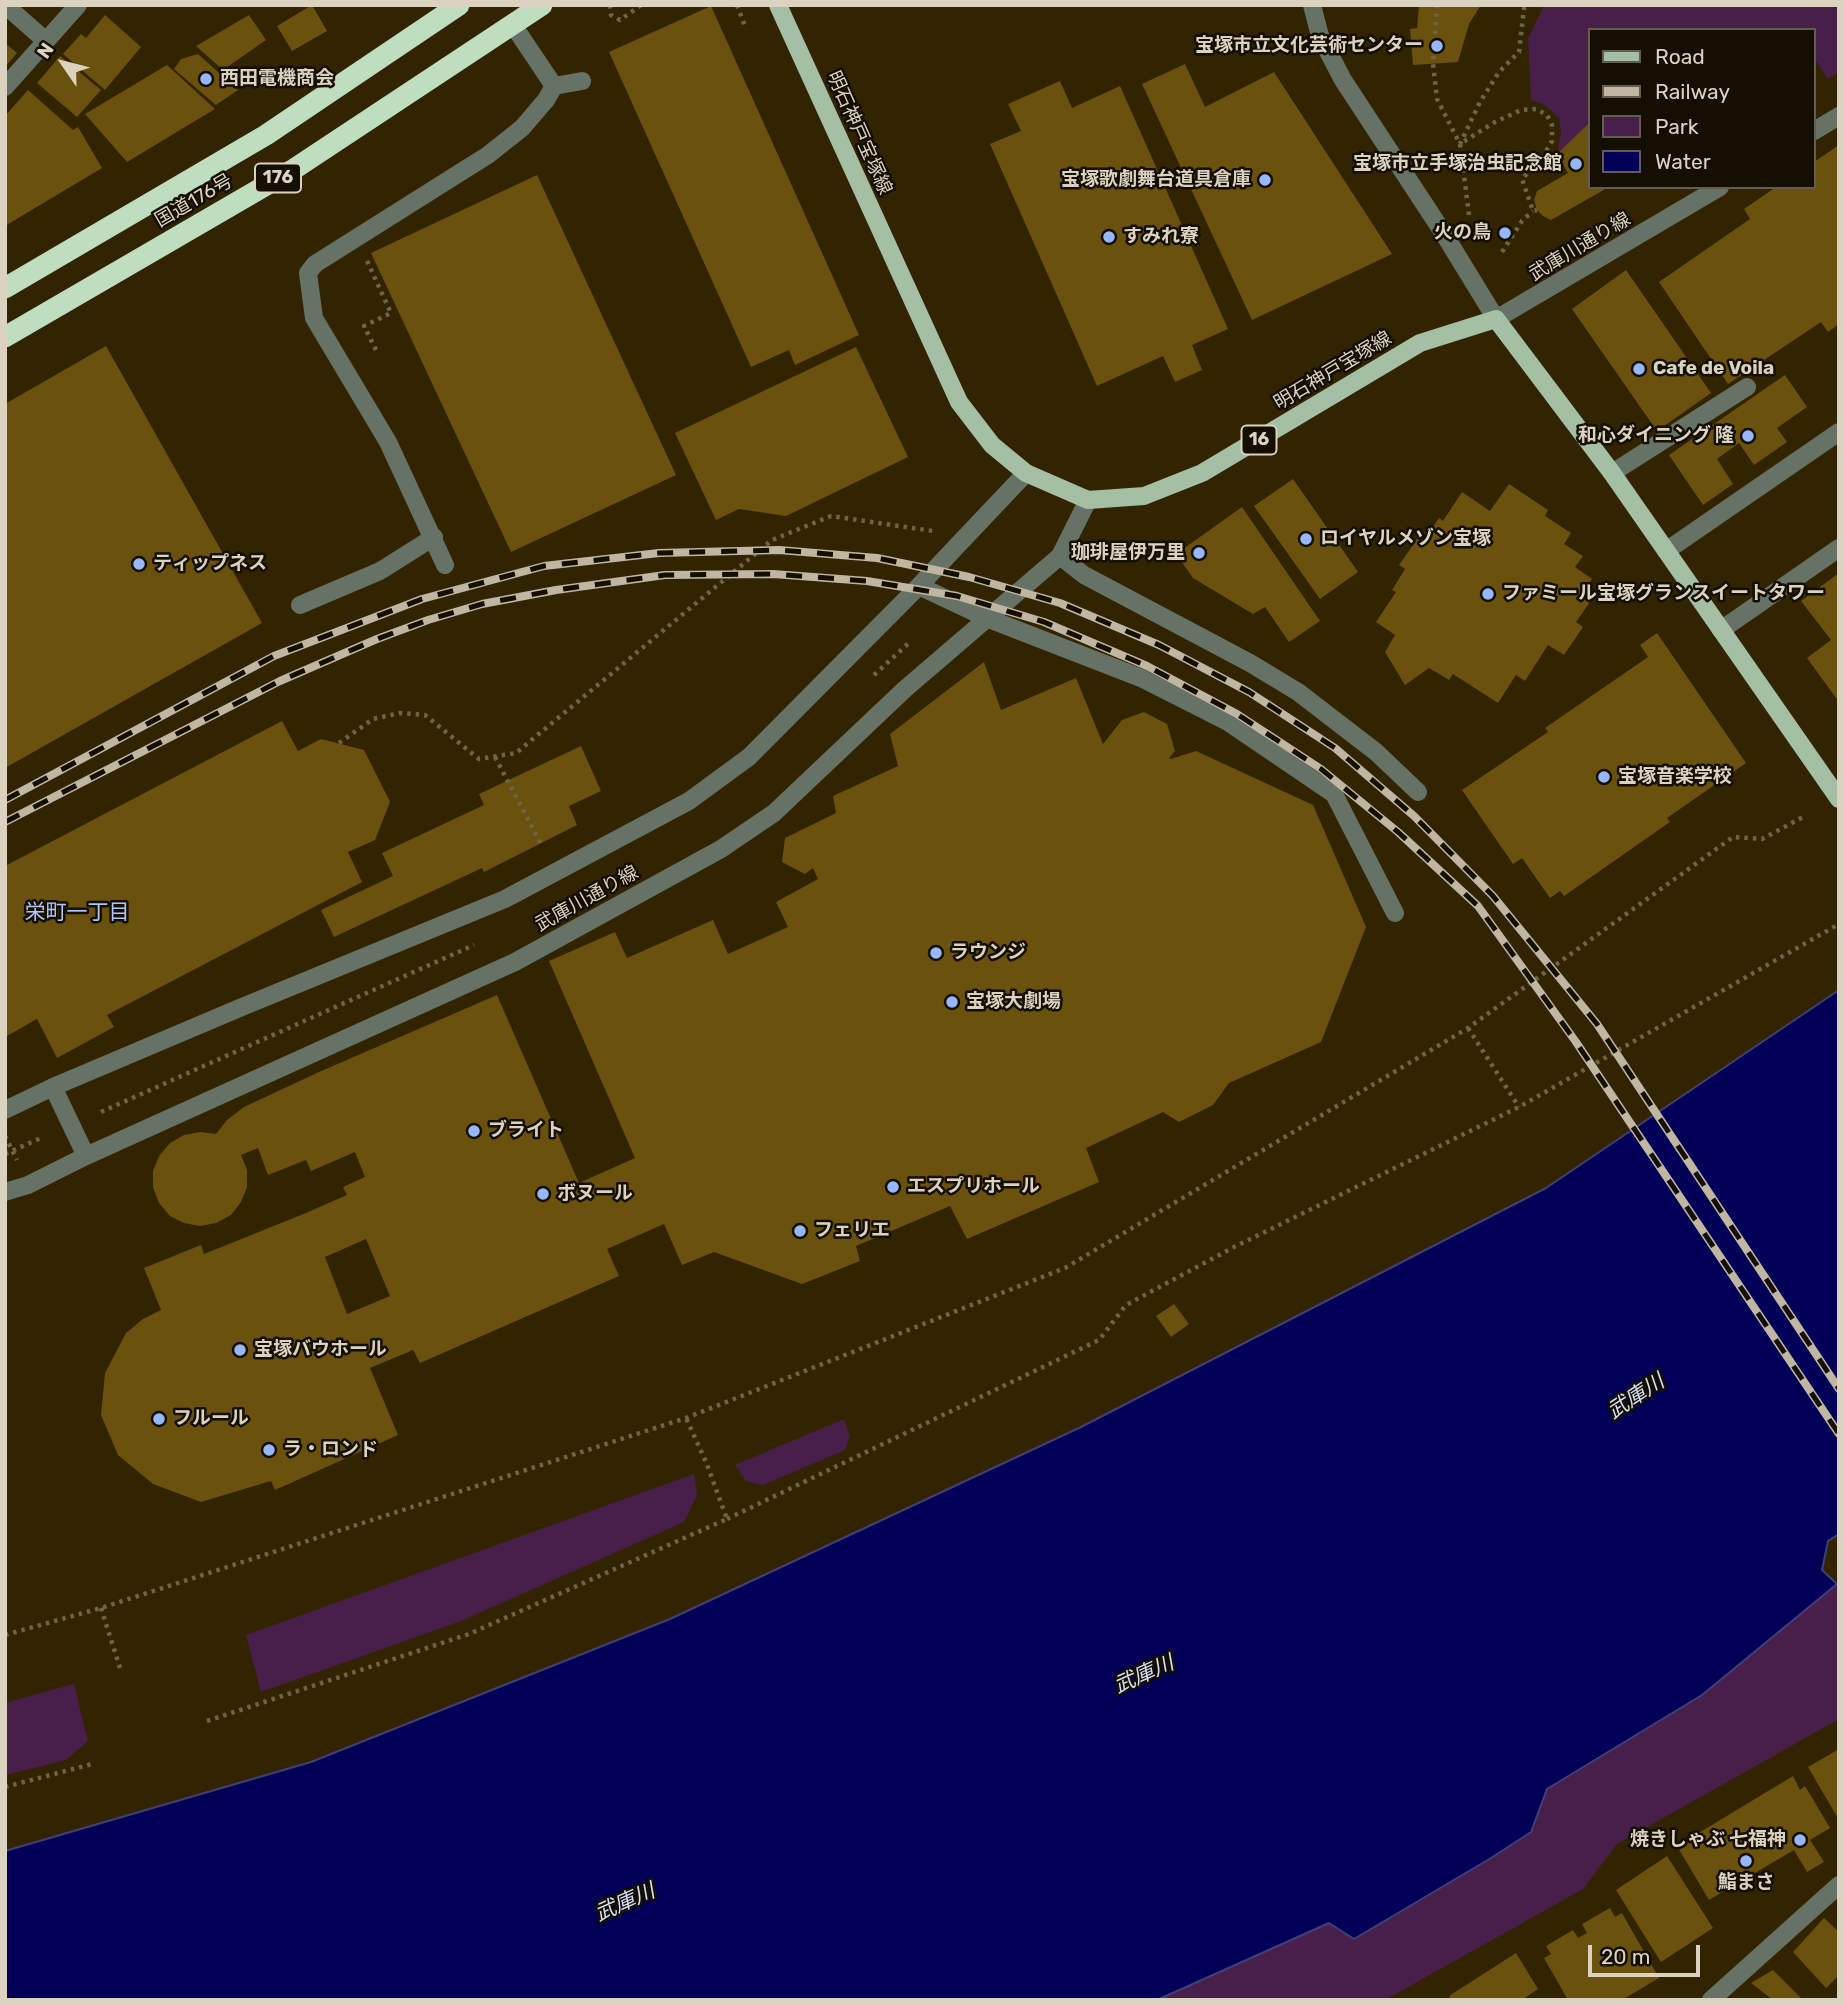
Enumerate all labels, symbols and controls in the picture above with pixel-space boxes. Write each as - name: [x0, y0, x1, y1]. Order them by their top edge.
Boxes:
- north arrow: [28, 28, 98, 98]
- legend: [1588, 28, 1816, 189]
- place label: 宝塚市立文化芸術センター: [1195, 35, 1423, 57]
- text: N: [32, 38, 59, 63]
- marker: 宝塚市立文化芸術センター: [1429, 38, 1445, 54]
- text: Road: [1655, 44, 1705, 69]
- place label: 西田電機商会: [220, 68, 334, 90]
- street label: 明石神戸宝塚線: [822, 68, 896, 198]
- marker: 西田電機商会: [198, 71, 214, 87]
- text: Railway: [1655, 79, 1730, 104]
- text: Park: [1655, 114, 1699, 139]
- text: Water: [1655, 149, 1711, 174]
- place label: 宝塚市立手塚治虫記念館: [1353, 153, 1562, 175]
- marker: 宝塚市立手塚治虫記念館: [1568, 156, 1584, 172]
- road number: 176: [255, 163, 301, 192]
- place label: 宝塚歌劇舞台道具倉庫: [1061, 169, 1251, 191]
- street label: 国道176号: [151, 170, 237, 232]
- marker: 宝塚歌劇舞台道具倉庫: [1257, 172, 1273, 188]
- street label: 武庫川通り線: [1525, 208, 1635, 286]
- place label: 火の鳥: [1434, 222, 1491, 244]
- marker: 火の鳥: [1497, 225, 1513, 241]
- place label: すみれ寮: [1123, 226, 1199, 248]
- marker: すみれ寮: [1101, 229, 1117, 245]
- street label: 明石神戸宝塚線: [1270, 327, 1396, 415]
- place label: Cafe de Voila: [1653, 358, 1774, 380]
- marker: Cafe de Voila: [1631, 361, 1647, 377]
- place label: 和心ダイニング 隆: [1578, 425, 1734, 447]
- road number: 16: [1242, 426, 1276, 454]
- marker: 和心ダイニング 隆: [1740, 428, 1756, 444]
- place label: ロイヤルメゾン宝塚: [1320, 528, 1491, 550]
- marker: ロイヤルメゾン宝塚: [1298, 531, 1314, 547]
- place label: 珈琲屋伊万里: [1071, 542, 1185, 564]
- marker: 珈琲屋伊万里: [1191, 545, 1207, 561]
- place label: ティップネス: [153, 553, 267, 575]
- marker: ティップネス: [131, 556, 147, 572]
- place label: ファミール宝塚グランスイートタワー: [1502, 583, 1825, 605]
- marker: ファミール宝塚グランスイートタワー: [1480, 586, 1496, 602]
- place label: 宝塚音楽学校: [1618, 766, 1732, 788]
- marker: 宝塚音楽学校: [1596, 769, 1612, 785]
- street label: 武庫川通り線: [532, 861, 642, 937]
- district label: 栄町一丁目: [25, 900, 129, 926]
- place label: ラウンジ: [950, 942, 1026, 964]
- marker: ラウンジ: [928, 945, 944, 961]
- place label: 宝塚大劇場: [966, 991, 1061, 1013]
- marker: 宝塚大劇場: [944, 994, 960, 1010]
- place label: ブライト: [488, 1120, 564, 1142]
- marker: ブライト: [466, 1123, 482, 1139]
- place label: エスプリホール: [907, 1176, 1040, 1198]
- marker: エスプリホール: [885, 1179, 901, 1195]
- place label: ボヌール: [557, 1183, 633, 1205]
- marker: ボヌール: [535, 1186, 551, 1202]
- place label: フェリエ: [814, 1220, 890, 1242]
- marker: フェリエ: [792, 1223, 808, 1239]
- place label: 宝塚バウホール: [254, 1339, 387, 1361]
- marker: 宝塚バウホール: [232, 1342, 248, 1358]
- water label: 武庫川: [1603, 1369, 1669, 1425]
- place label: フルール: [173, 1408, 249, 1430]
- marker: フルール: [151, 1411, 167, 1427]
- place label: ラ・ロンド: [283, 1439, 378, 1461]
- marker: ラ・ロンド: [261, 1442, 277, 1458]
- water label: 武庫川: [1110, 1651, 1178, 1699]
- place label: 焼きしゃぶ 七福神: [1630, 1829, 1786, 1851]
- marker: 焼きしゃぶ 七福神: [1792, 1832, 1808, 1848]
- marker: 鮨まさ: [1738, 1853, 1754, 1869]
- place label: 鮨まさ: [1718, 1872, 1774, 1894]
- water label: 武庫川: [591, 1879, 659, 1927]
- scale bar: [1592, 1932, 1704, 1976]
- text: 20 m: [1601, 1944, 1650, 1969]

